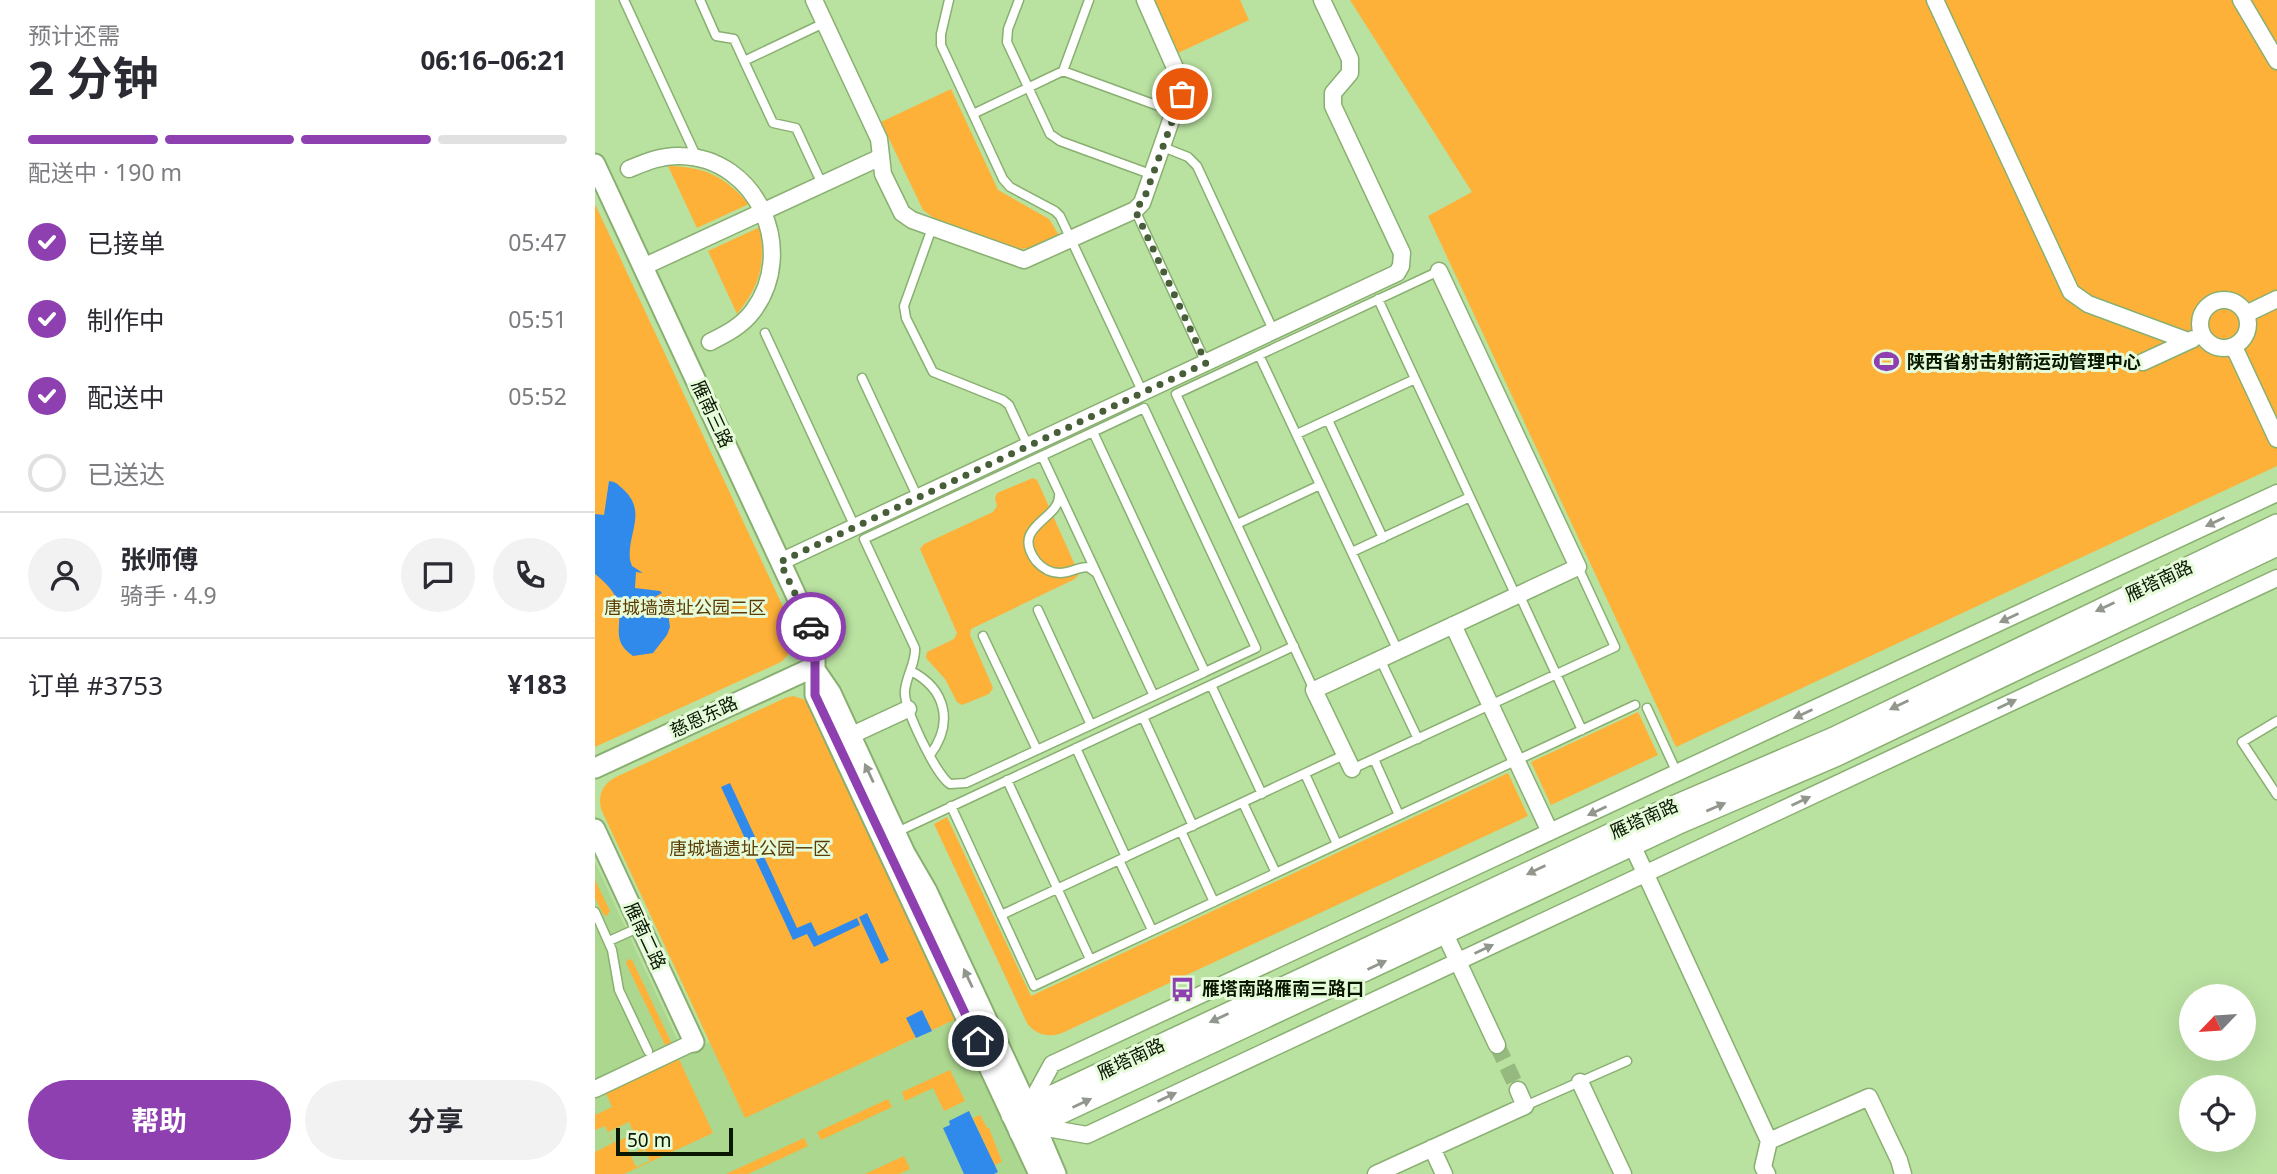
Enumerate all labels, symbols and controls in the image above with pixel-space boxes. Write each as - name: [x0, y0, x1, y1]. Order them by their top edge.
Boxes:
- text: 预计还需: [28, 19, 120, 51]
- text: 06:16–06:21: [420, 42, 567, 78]
- text: 2 分钟: [28, 46, 158, 108]
- pin: [1152, 64, 1212, 124]
- icon: bag: [1163, 75, 1201, 113]
- text: 配送中 · 190 m: [28, 156, 182, 188]
- icon: check: [28, 223, 66, 261]
- text: 已接单: [87, 225, 165, 261]
- text: 05:47: [508, 226, 567, 258]
- icon: check: [28, 300, 66, 338]
- text: 制作中: [87, 302, 165, 338]
- text: 05:51: [508, 303, 567, 335]
- sports icon: 陕西省射击射箭运动管理中心: [1873, 348, 1901, 376]
- place label: 陕西省射击射箭运动管理中心: [1907, 349, 2141, 373]
- street label: 雁南三路: [687, 376, 739, 451]
- icon: check: [28, 377, 66, 415]
- text: 配送中: [87, 379, 165, 415]
- text: 05:52: [508, 380, 567, 412]
- text: 已送达: [87, 456, 165, 492]
- one-way arrow: [2205, 516, 2225, 528]
- button: person: [28, 538, 102, 612]
- button: chat: [401, 538, 475, 612]
- button: phone: [493, 538, 567, 612]
- text: 张师傅: [120, 541, 198, 577]
- street label: 雁塔南路: [2121, 554, 2196, 606]
- text: 骑手 · 4.9: [120, 579, 217, 611]
- courier: [776, 592, 846, 662]
- park label: 唐城墙遗址公园二区: [604, 595, 766, 619]
- one-way arrow: [2094, 602, 2115, 613]
- icon: car: [792, 608, 830, 646]
- one-way arrow: [1999, 613, 2019, 624]
- text: ¥183: [508, 666, 567, 702]
- text: 订单 #3753: [28, 667, 163, 703]
- street label: 慈恩东路: [666, 690, 741, 742]
- one-way arrow: [1997, 698, 2017, 710]
- one-way arrow: [1889, 700, 1909, 711]
- one-way arrow: [1793, 709, 1813, 720]
- one-way arrow: [863, 763, 875, 783]
- street label: 雁塔南路: [1606, 792, 1681, 844]
- one-way arrow: [1791, 795, 1811, 806]
- one-way arrow: [1706, 802, 1727, 813]
- one-way arrow: [1586, 805, 1607, 816]
- park label: 唐城墙遗址公园一区: [669, 836, 831, 860]
- one-way arrow: [1526, 864, 1546, 876]
- street label: 雁南二路: [620, 898, 672, 973]
- one-way arrow: [1474, 943, 1494, 955]
- one-way arrow: [1367, 960, 1387, 971]
- one-way arrow: [962, 968, 973, 988]
- bus stop icon: 雁塔南路雁南三路口: [1168, 975, 1196, 1003]
- place label: 雁塔南路雁南三路口: [1202, 976, 1364, 1000]
- north arrow: [2179, 984, 2256, 1060]
- map controls: [2179, 984, 2256, 1152]
- pin: [948, 1011, 1008, 1071]
- one-way arrow: [1209, 1012, 1229, 1024]
- icon: home: [959, 1022, 997, 1060]
- street label: 雁塔南路: [1093, 1032, 1168, 1084]
- button: locate: [2179, 1075, 2256, 1152]
- button: 帮助: [28, 1080, 291, 1160]
- button: 分享: [305, 1080, 567, 1160]
- one-way arrow: [1157, 1092, 1177, 1103]
- one-way arrow: [1072, 1097, 1092, 1109]
- scale bar: [616, 1125, 733, 1157]
- text: 50 m: [627, 1127, 671, 1153]

